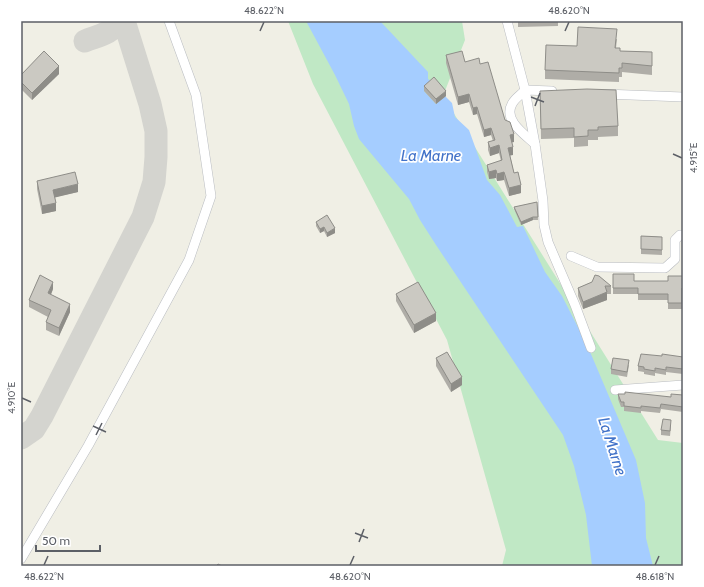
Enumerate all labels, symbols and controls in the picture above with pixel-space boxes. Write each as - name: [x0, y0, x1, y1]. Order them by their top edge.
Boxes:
- text: 48.622°N: [244, 4, 284, 17]
- text: 48.620°N: [548, 4, 590, 17]
- text: 4.915°E: [687, 142, 700, 173]
- water label: La Marne: [401, 146, 461, 165]
- text: 4.910°E: [5, 382, 18, 414]
- water label: La Marne: [594, 414, 631, 478]
- scale bar: [36, 527, 100, 553]
- text: 50 m: [42, 533, 70, 548]
- text: 48.622°N: [24, 570, 64, 583]
- text: 48.620°N: [329, 570, 371, 583]
- text: 48.618°N: [636, 570, 674, 583]

